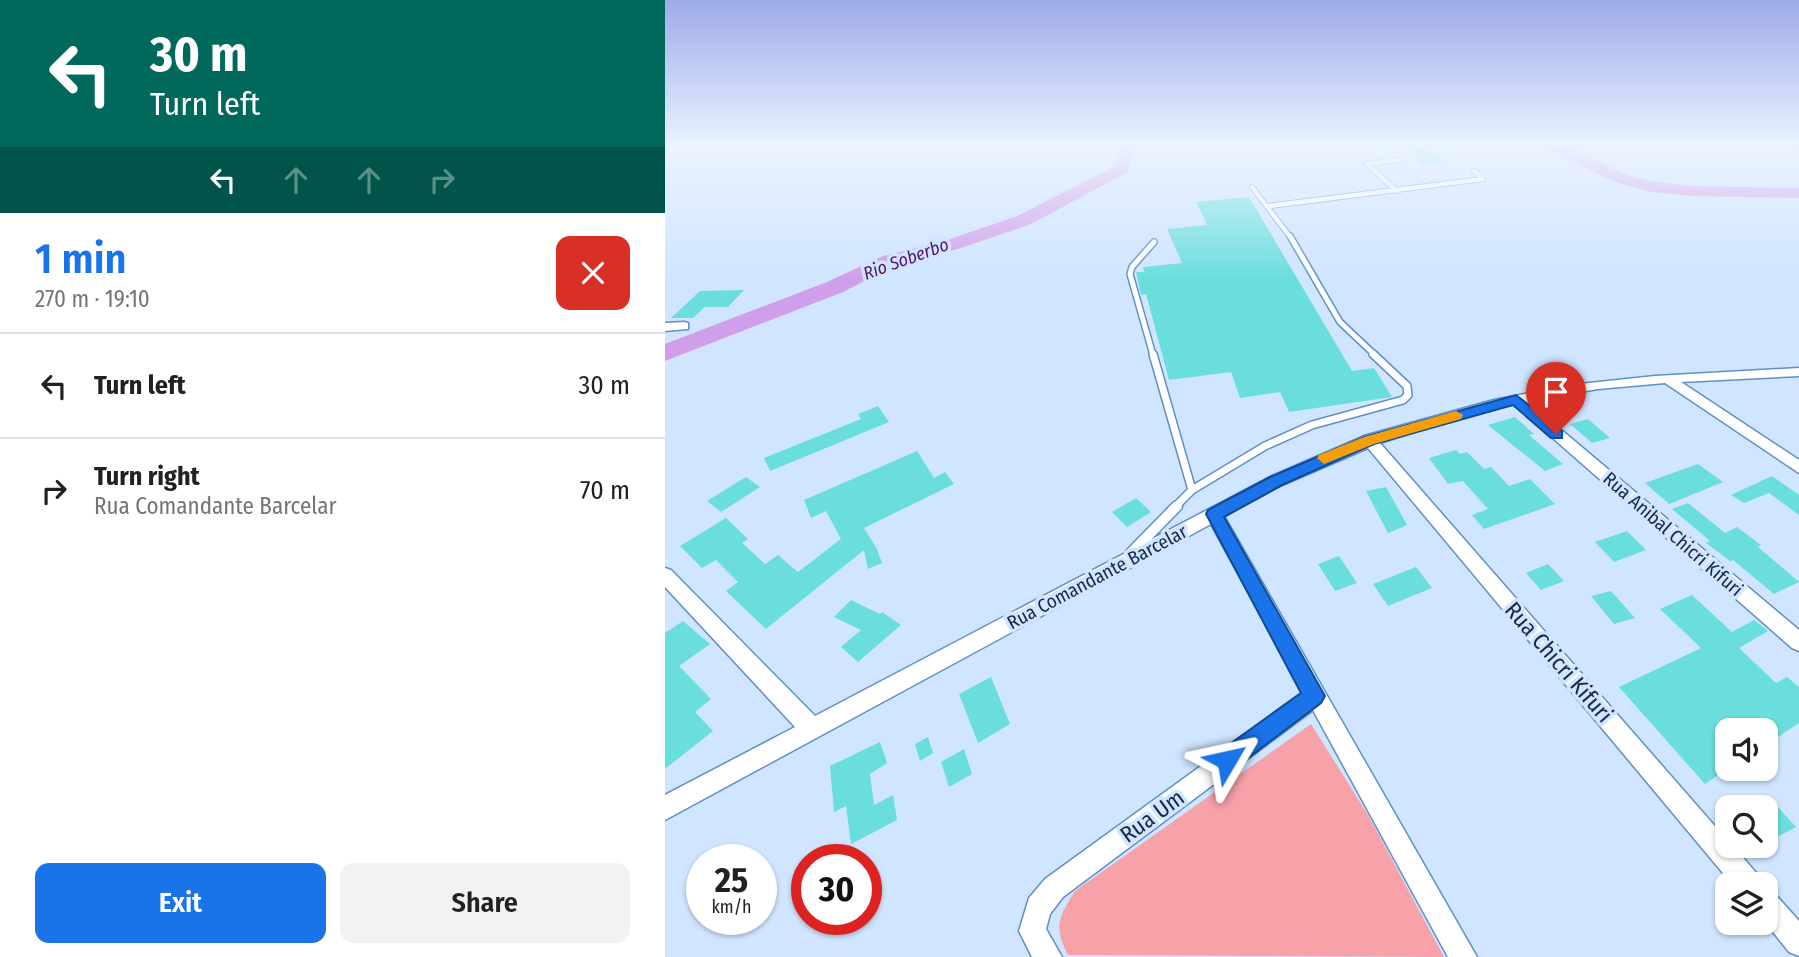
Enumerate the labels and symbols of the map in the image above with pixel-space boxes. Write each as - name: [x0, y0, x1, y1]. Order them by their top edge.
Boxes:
- water label: Rio Soberbo: [860, 233, 952, 285]
- pin: [1526, 362, 1586, 434]
- street label: Rua Anibal Chicri Kifuri: [1598, 467, 1748, 601]
- street label: Rua Comandante Barcelar: [1003, 520, 1191, 634]
- street label: Rua Chicri Kifuri: [1499, 596, 1619, 728]
- position arrow: [1190, 723, 1264, 797]
- street label: Rua Um: [1114, 783, 1190, 849]
- speed limit sign: 30: [791, 844, 882, 935]

